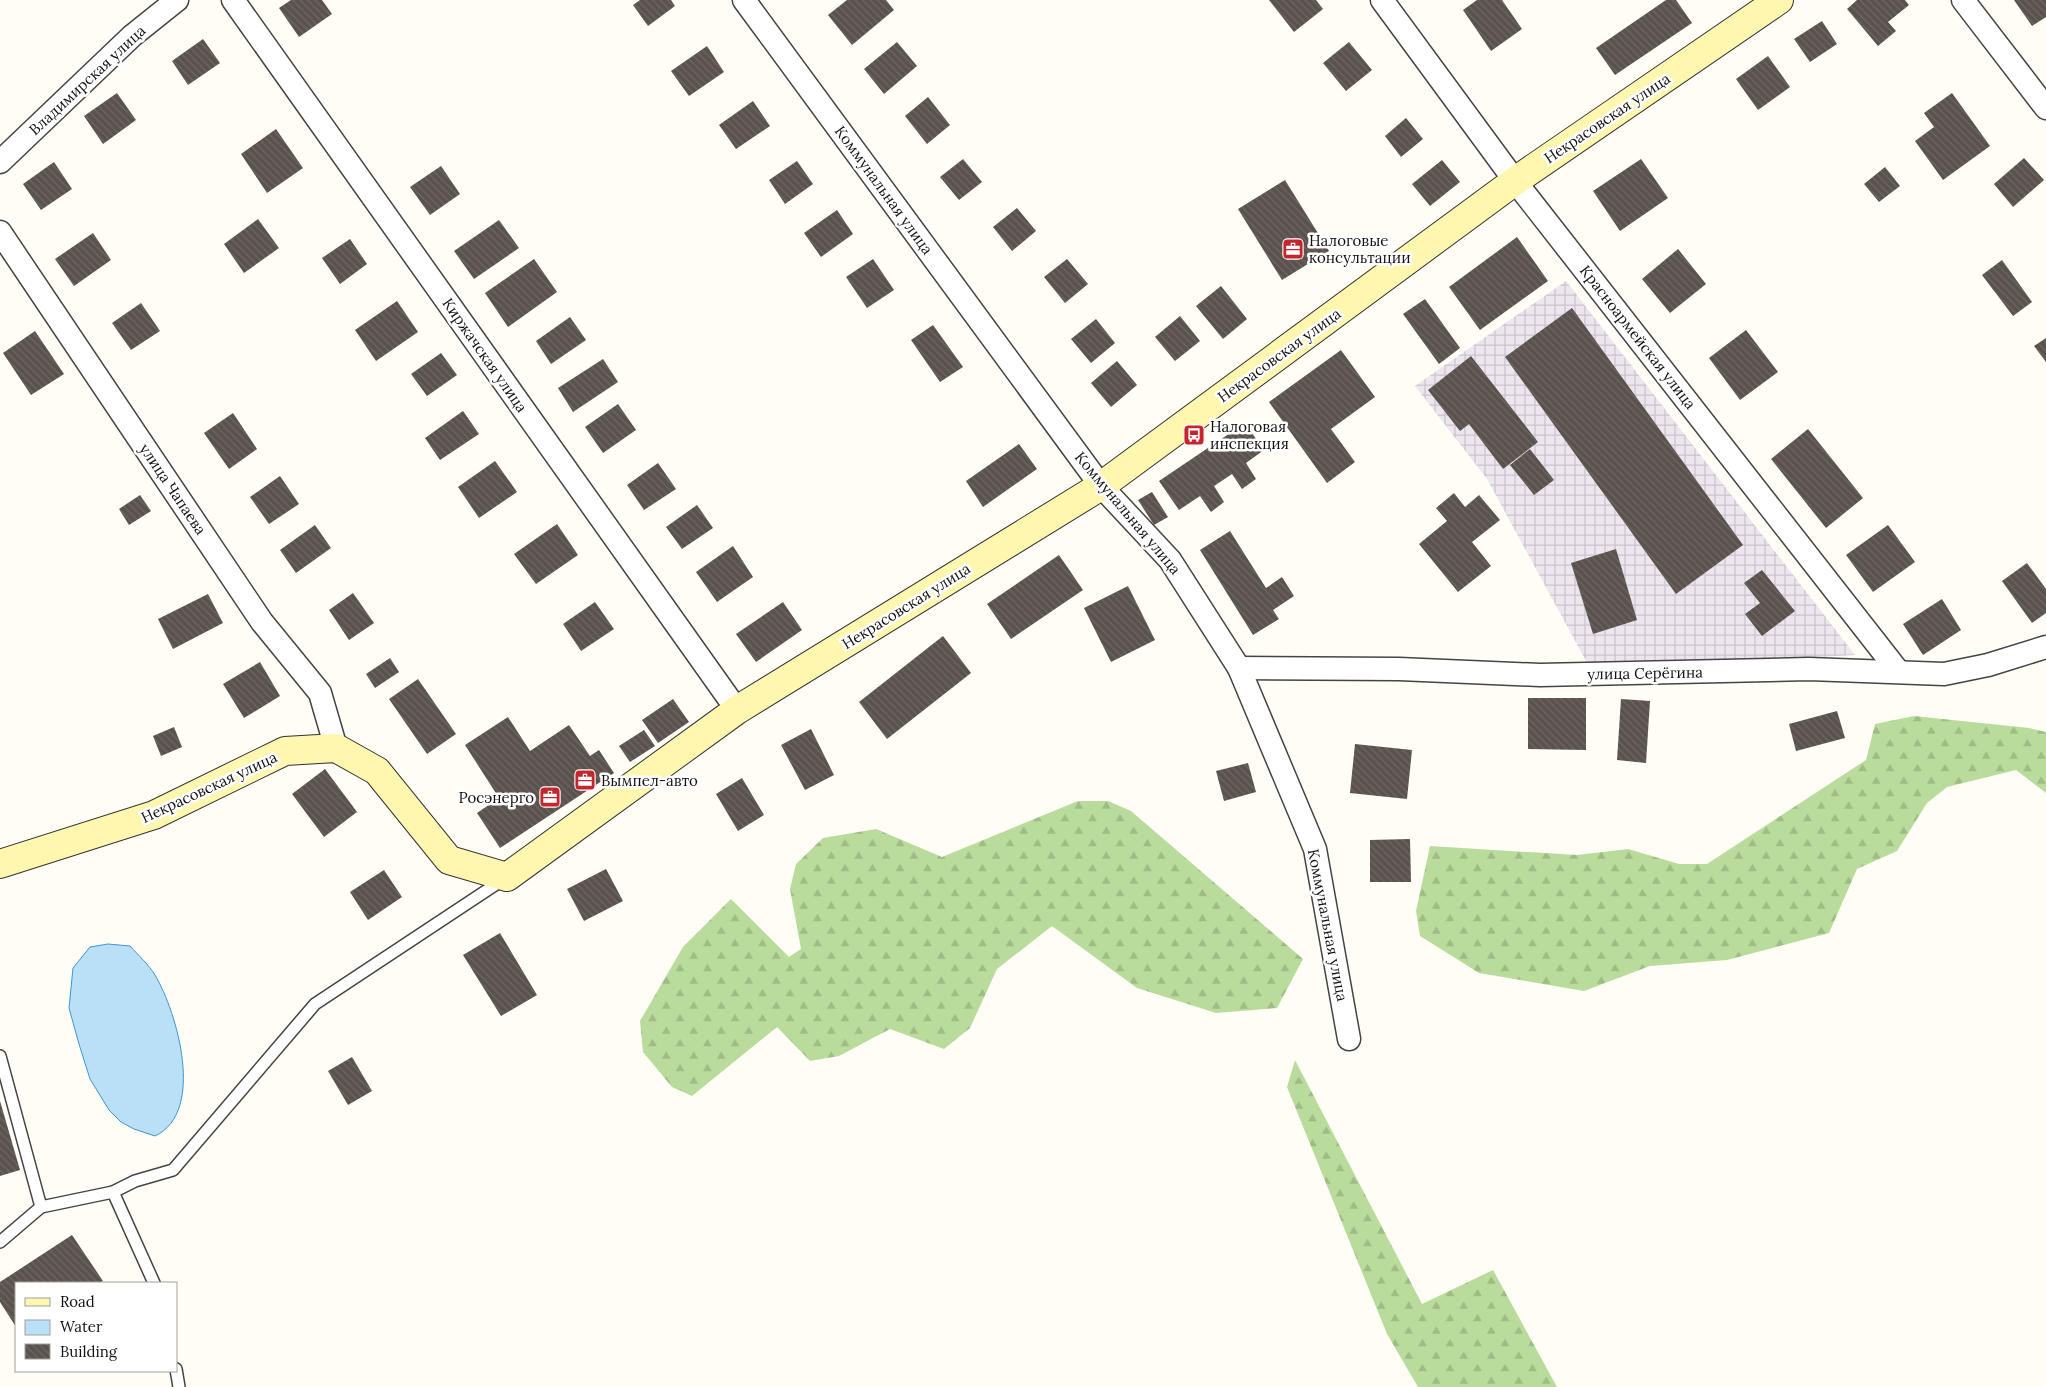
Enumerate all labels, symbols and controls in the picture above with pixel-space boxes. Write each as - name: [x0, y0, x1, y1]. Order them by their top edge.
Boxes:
- street label: Владимирская улица: [25, 21, 149, 139]
- street label: Некрасовская улица: [1540, 69, 1674, 167]
- street label: Коммунальная улица: [831, 122, 937, 258]
- place label: Налоговые консультации: [1309, 231, 1411, 267]
- office icon: Налоговые консультации: [1281, 237, 1305, 261]
- street label: Красноармейская улица: [1576, 261, 1700, 413]
- street label: Киржачская улица: [438, 294, 532, 416]
- street label: Некрасовская улица: [1214, 304, 1345, 406]
- place label: Налоговая инспекция: [1210, 417, 1289, 453]
- bus stop icon: Налоговая инспекция: [1182, 423, 1206, 447]
- street label: улица Чапаева: [136, 440, 211, 538]
- street label: Коммунальная улица: [1071, 448, 1185, 579]
- street label: Некрасовская улица: [838, 559, 974, 653]
- street label: улица Серёгина: [1587, 662, 1703, 684]
- street label: Некрасовская улица: [138, 747, 280, 827]
- office icon: Вымпел-авто: [573, 768, 597, 792]
- place label: Вымпел-авто: [601, 771, 698, 790]
- office icon: Росэнерго: [538, 785, 562, 809]
- place label: Росэнерго: [458, 788, 534, 807]
- street label: Коммунальная улица: [1304, 847, 1352, 1003]
- legend: [15, 1282, 178, 1372]
- text: Road: [60, 1292, 95, 1311]
- text: Water: [60, 1317, 103, 1336]
- text: Building: [60, 1342, 118, 1361]

